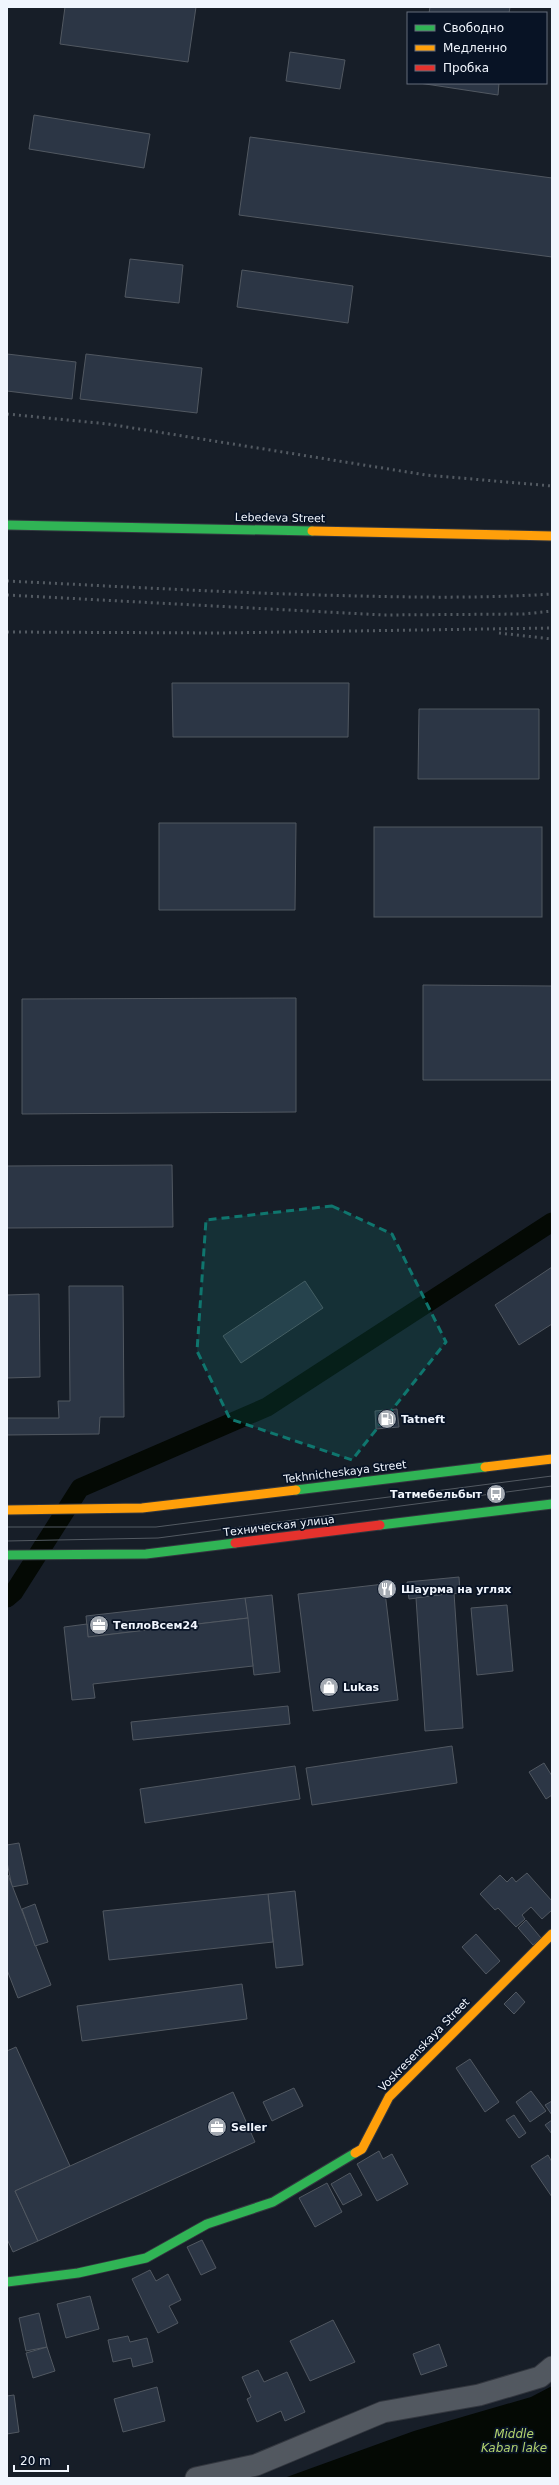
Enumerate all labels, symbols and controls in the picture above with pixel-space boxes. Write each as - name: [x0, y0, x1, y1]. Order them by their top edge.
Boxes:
- legend: [407, 12, 547, 84]
- text: Свободно: [443, 21, 504, 35]
- text: Медленно: [443, 41, 507, 55]
- text: Пробка: [443, 61, 489, 75]
- street label: Lebedeva Street: [235, 511, 326, 525]
- fuel station icon: Tatneft: [376, 1408, 398, 1430]
- place label: Tatneft: [401, 1413, 445, 1426]
- street label: Tekhnicheskaya Street: [282, 1458, 408, 1486]
- bus stop icon: Татмебельбыт: [485, 1483, 507, 1505]
- place label: Татмебельбыт: [390, 1488, 483, 1501]
- street label: Техническая улица: [222, 1513, 335, 1539]
- restaurant icon: Шаурма на углях: [376, 1578, 398, 1600]
- place label: Шаурма на углях: [401, 1583, 511, 1596]
- office icon: ТеплоВсем24: [88, 1614, 110, 1636]
- place label: ТеплоВсем24: [113, 1619, 198, 1632]
- shop icon: Lukas: [318, 1676, 340, 1698]
- place label: Lukas: [343, 1681, 380, 1694]
- street label: Voskresenskaya Street: [376, 1995, 473, 2094]
- office icon: Seller: [206, 2116, 228, 2138]
- place label: Seller: [231, 2121, 267, 2134]
- water label: Middle Kaban lake: [481, 2427, 547, 2455]
- scale bar: [14, 2447, 68, 2473]
- text: 20 m: [20, 2454, 51, 2468]

